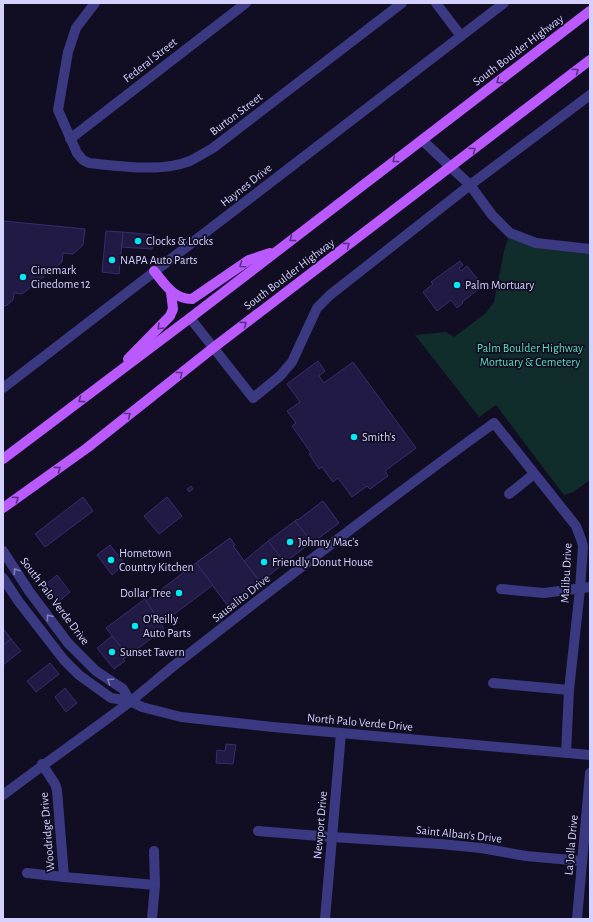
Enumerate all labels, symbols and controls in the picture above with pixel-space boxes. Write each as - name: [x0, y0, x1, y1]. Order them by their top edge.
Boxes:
- street label: South Boulder Highway: [471, 12, 566, 89]
- street label: Federal Street: [121, 35, 179, 85]
- one-way arrow: [572, 69, 579, 76]
- one-way arrow: [496, 77, 503, 84]
- street label: Burton Street: [208, 90, 265, 138]
- one-way arrow: [469, 147, 476, 154]
- one-way arrow: [393, 156, 400, 163]
- street label: Haynes Drive: [218, 161, 275, 209]
- place label: Clocks & Locks: [146, 235, 213, 247]
- one-way arrow: [290, 235, 297, 242]
- marker: Clocks & Locks: [133, 236, 143, 246]
- street label: South Boulder Highway: [242, 236, 337, 313]
- one-way arrow: [343, 243, 350, 250]
- place label: NAPA Auto Parts: [120, 254, 198, 266]
- marker: NAPA Auto Parts: [107, 255, 117, 265]
- one-way arrow: [239, 260, 246, 267]
- place label: Cinemark Cinedome 12: [31, 264, 91, 290]
- marker: Cinemark Cinedome 12: [18, 272, 28, 282]
- place label: Palm Mortuary: [465, 279, 534, 292]
- marker: Palm Mortuary: [452, 280, 462, 290]
- one-way arrow: [157, 322, 165, 329]
- one-way arrow: [240, 322, 247, 329]
- park label: Palm Boulder Highway Mortuary & Cemetery: [477, 342, 583, 369]
- one-way arrow: [176, 371, 183, 378]
- one-way arrow: [79, 395, 86, 402]
- one-way arrow: [124, 413, 131, 420]
- place label: Smith's: [362, 431, 396, 443]
- marker: Smith's: [349, 432, 359, 442]
- one-way arrow: [54, 466, 61, 474]
- one-way arrow: [12, 496, 19, 504]
- place label: Johnny Mac's: [298, 536, 359, 549]
- marker: Johnny Mac's: [285, 537, 295, 547]
- street label: Malibu Drive: [558, 543, 574, 603]
- place label: Hometown Country Kitchen: [119, 547, 194, 574]
- street label: South Palo Verde Drive: [18, 555, 92, 647]
- marker: Hometown Country Kitchen: [106, 555, 116, 565]
- place label: Friendly Donut House: [272, 556, 373, 569]
- marker: Friendly Donut House: [259, 557, 269, 567]
- one-way arrow: [13, 568, 21, 575]
- street label: Sausalito Drive: [210, 572, 272, 624]
- place label: Dollar Tree: [120, 587, 171, 599]
- marker: Dollar Tree: [174, 588, 184, 598]
- place label: O'Reilly Auto Parts: [143, 613, 191, 639]
- one-way arrow: [47, 614, 54, 621]
- marker: O'Reilly Auto Parts: [130, 621, 140, 631]
- place label: Sunset Tavern: [120, 646, 185, 658]
- marker: Sunset Tavern: [107, 647, 117, 657]
- one-way arrow: [107, 679, 114, 686]
- street label: North Palo Verde Drive: [307, 711, 413, 733]
- street label: Newport Drive: [311, 791, 329, 859]
- street label: Woodridge Drive: [38, 792, 56, 872]
- street label: La Jolla Drive: [562, 814, 580, 876]
- street label: Saint Alban's Drive: [416, 824, 502, 844]

